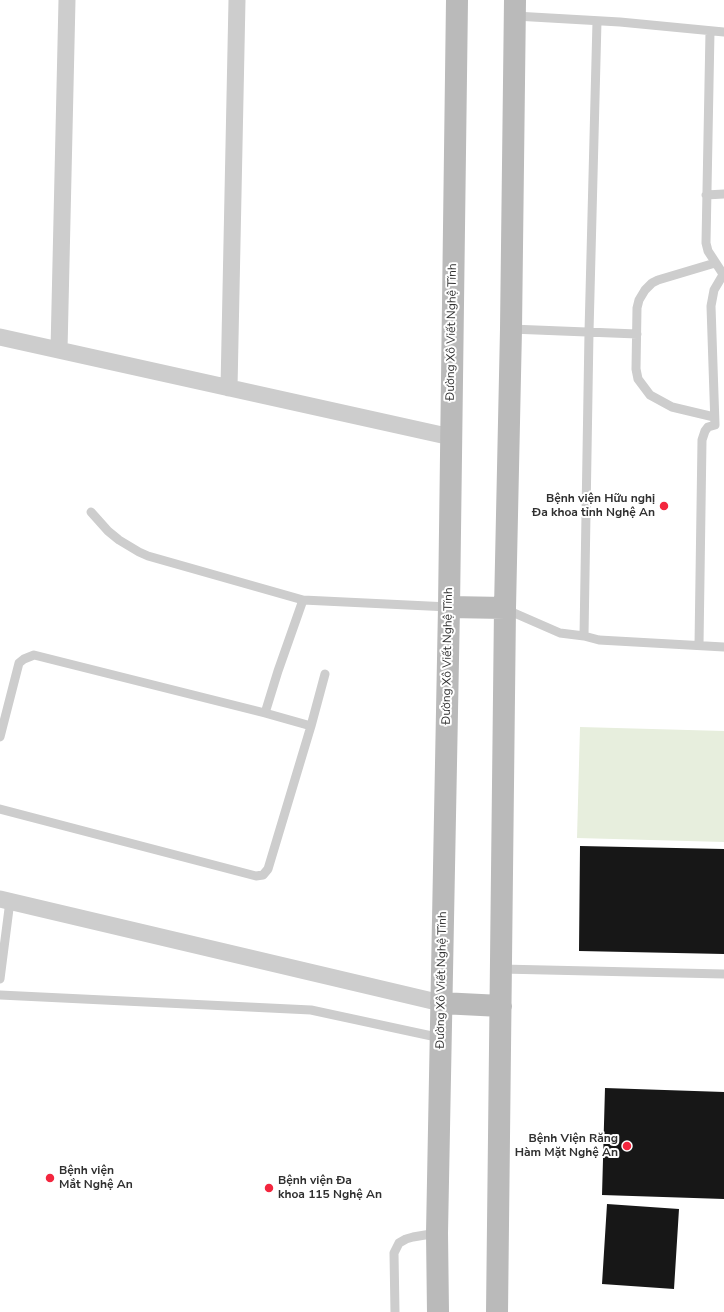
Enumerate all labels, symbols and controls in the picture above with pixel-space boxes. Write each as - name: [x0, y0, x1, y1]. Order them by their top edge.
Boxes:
- street label: Đường Xô Viết Nghệ Tĩnh: [444, 263, 460, 401]
- place label: Bệnh viện Hữu nghị Đa khoa tỉnh Nghệ An: [532, 492, 655, 520]
- marker: Bệnh viện Hữu nghị Đa khoa tỉnh Nghệ An: [658, 500, 670, 512]
- street label: Đường Xô Viết Nghệ Tĩnh: [440, 587, 456, 725]
- street label: Đường Xô Viết Nghệ Tĩnh: [434, 911, 450, 1049]
- place label: Bệnh Viện Răng Hàm Mặt Nghệ An: [515, 1132, 618, 1160]
- marker: Bệnh Viện Răng Hàm Mặt Nghệ An: [621, 1140, 633, 1152]
- place label: Bệnh viện Mắt Nghệ An: [59, 1164, 133, 1192]
- marker: Bệnh viện Mắt Nghệ An: [44, 1172, 56, 1184]
- place label: Bệnh viện Đa khoa 115 Nghệ An: [278, 1174, 382, 1202]
- marker: Bệnh viện Đa khoa 115 Nghệ An: [263, 1182, 275, 1194]

